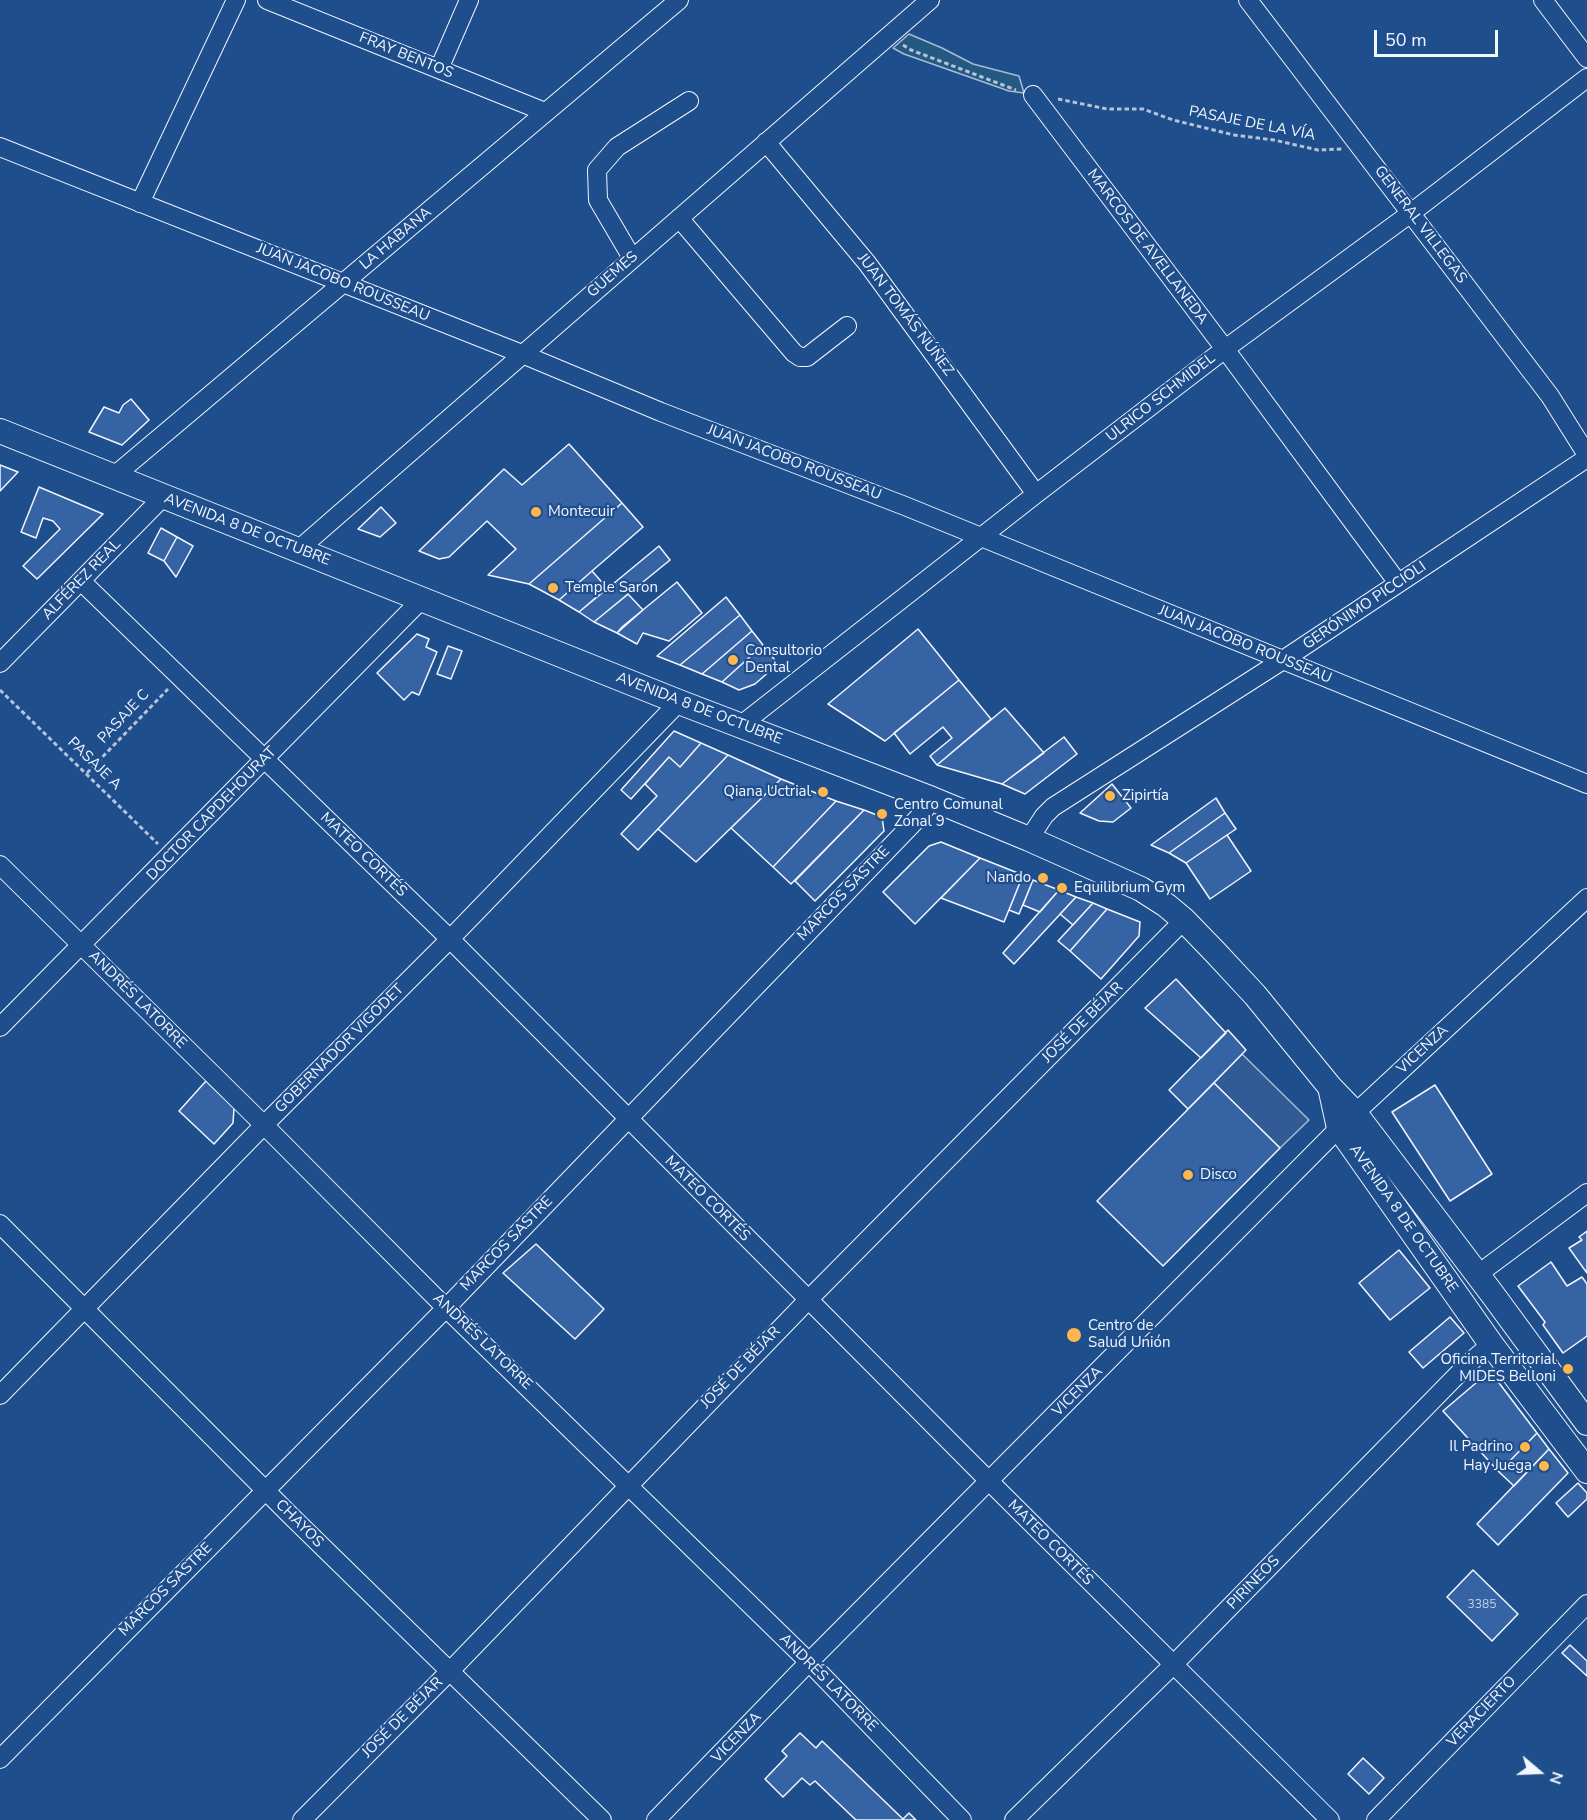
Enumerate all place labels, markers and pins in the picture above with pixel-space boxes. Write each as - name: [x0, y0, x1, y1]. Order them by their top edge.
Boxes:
- place label: Montecuir: [548, 503, 615, 521]
- marker: Montecuir: [529, 505, 543, 519]
- place label: Temple Saron: [565, 579, 658, 597]
- marker: Temple Saron: [546, 581, 560, 595]
- place label: Consultorio Dental: [745, 642, 822, 677]
- marker: Consultorio Dental: [726, 653, 740, 667]
- place label: Qiana Uctrial: [723, 783, 811, 801]
- marker: Qiana Uctrial: [816, 785, 830, 799]
- place label: Zipirtía: [1122, 787, 1169, 805]
- marker: Zipirtía: [1103, 789, 1117, 803]
- place label: Centro Comunal Zonal 9: [894, 796, 1003, 831]
- marker: Centro Comunal Zonal 9: [875, 807, 889, 821]
- place label: Nando: [986, 869, 1031, 887]
- marker: Nando: [1036, 871, 1050, 885]
- place label: Equilibrium Gym: [1074, 879, 1185, 897]
- marker: Equilibrium Gym: [1055, 881, 1069, 895]
- place label: Disco: [1200, 1166, 1237, 1184]
- marker: Disco: [1181, 1168, 1195, 1182]
- place label: Centro de Salud Unión: [1088, 1317, 1170, 1352]
- marker: Centro de Salud Unión: [1065, 1326, 1083, 1344]
- place label: Oficina Territorial MIDES Belloni: [1441, 1351, 1556, 1386]
- marker: Oficina Territorial MIDES Belloni: [1561, 1362, 1575, 1376]
- place label: Il Padrino: [1449, 1438, 1513, 1456]
- marker: Il Padrino: [1518, 1440, 1532, 1454]
- place label: Hay Juega: [1463, 1457, 1532, 1475]
- marker: Hay Juega: [1537, 1459, 1551, 1473]

